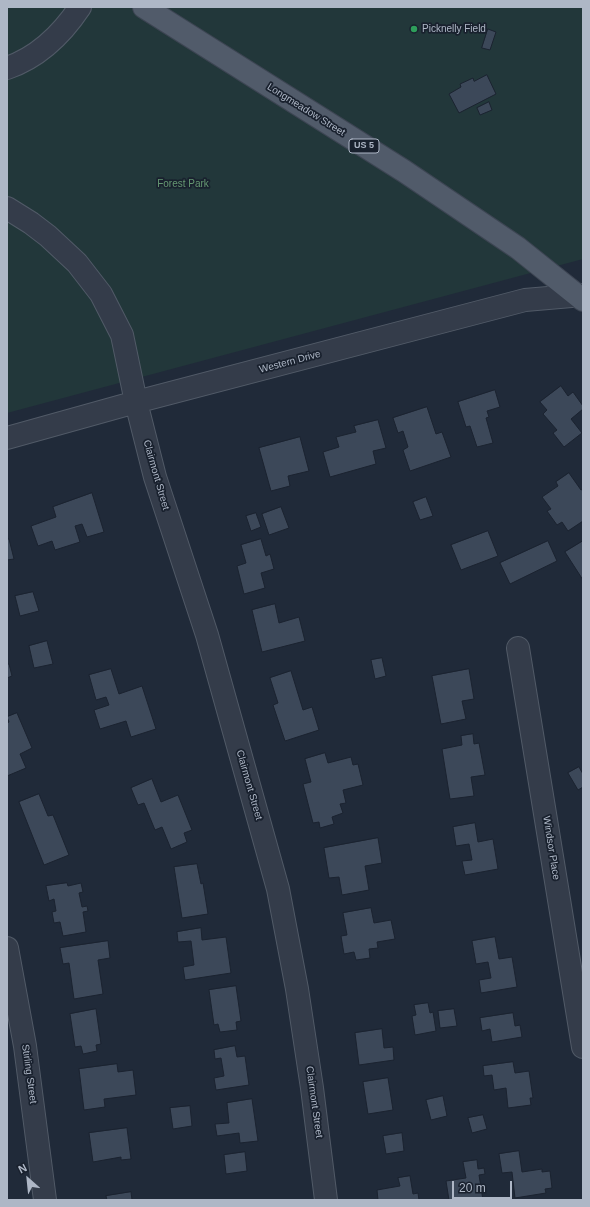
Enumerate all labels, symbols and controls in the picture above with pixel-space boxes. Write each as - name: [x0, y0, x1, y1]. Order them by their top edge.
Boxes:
- place label: Picknelly Field: [422, 23, 486, 35]
- marker: Picknelly Field: [409, 24, 419, 34]
- street label: Longmeadow Street: [265, 81, 347, 139]
- road number: US 5: [349, 139, 379, 153]
- park label: Forest Park: [157, 178, 209, 190]
- street label: Western Drive: [258, 348, 322, 376]
- street label: Clairmont Street: [140, 439, 172, 511]
- street label: Clairmont Street: [233, 749, 265, 821]
- street label: Windsor Place: [540, 815, 562, 881]
- street label: Stirling Street: [19, 1043, 39, 1105]
- street label: Clairmont Street: [303, 1065, 325, 1139]
- north arrow: [8, 1159, 48, 1199]
- text: N: [16, 1161, 29, 1175]
- scale bar: [454, 1173, 514, 1199]
- text: 20 m: [459, 1181, 486, 1195]

